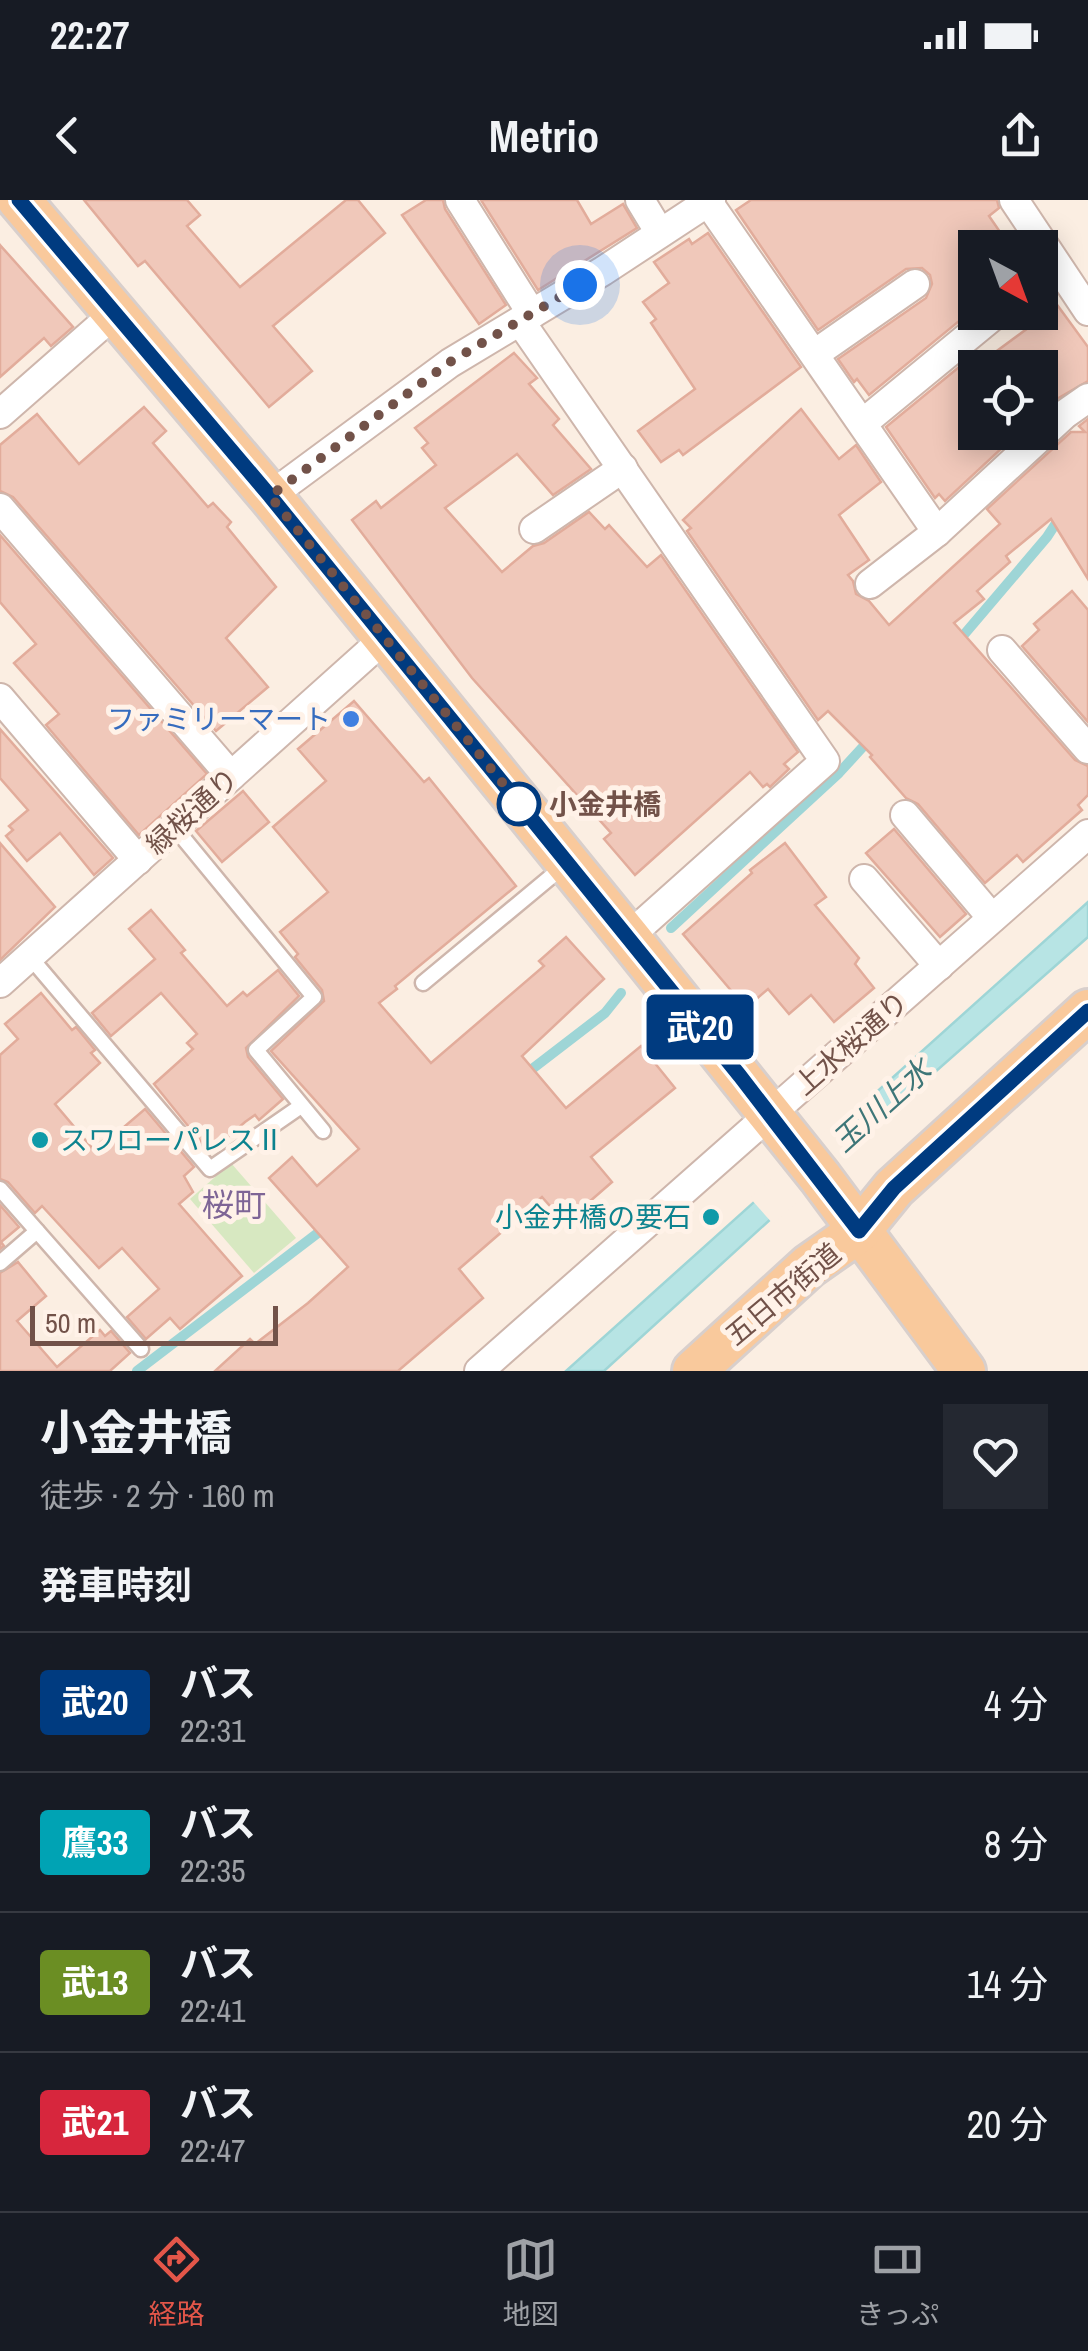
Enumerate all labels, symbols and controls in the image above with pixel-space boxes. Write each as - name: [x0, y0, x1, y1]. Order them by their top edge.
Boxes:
- text: 22:27: [50, 10, 130, 61]
- text: Metrio: [489, 105, 599, 166]
- icon: back: [40, 108, 95, 163]
- icon: share: [993, 108, 1048, 163]
- north arrow: [958, 230, 1058, 330]
- map controls: [958, 230, 1058, 450]
- your location: [555, 260, 605, 310]
- button: locate: [958, 350, 1058, 450]
- place label: ファミリーマート: [107, 700, 331, 738]
- marker: ファミリーマート: [340, 708, 362, 730]
- street label: 緑桜通り: [138, 759, 246, 863]
- marker: 小金井橋: [498, 783, 540, 825]
- place label: 小金井橋: [549, 785, 661, 823]
- street label: 上水桜通り: [786, 983, 916, 1103]
- line badge: 武20: [642, 994, 758, 1060]
- text: 武20: [667, 1004, 733, 1051]
- water label: 玉川上水: [823, 1048, 942, 1160]
- place label: スワローパレスⅡ: [60, 1121, 284, 1159]
- marker: スワローパレスⅡ: [29, 1129, 51, 1151]
- district label: 桜町: [202, 1183, 266, 1226]
- place label: 小金井橋の要石: [495, 1198, 691, 1236]
- marker: 小金井橋の要石: [700, 1206, 722, 1228]
- street label: 五日市街道: [717, 1234, 849, 1354]
- scale bar: [30, 1301, 278, 1346]
- text: 50 m: [45, 1304, 96, 1342]
- text: 小金井橋: [40, 1400, 232, 1465]
- button: heart: [943, 1404, 1048, 1509]
- text: 徒歩 · 2 分 · 160 m: [40, 1474, 275, 1517]
- text: 発車時刻: [40, 1560, 192, 1611]
- text: バス: [180, 1658, 256, 1709]
- text: 武20: [62, 1679, 128, 1726]
- text: 4 分: [984, 1679, 1048, 1730]
- text: 22:31: [180, 1709, 246, 1752]
- text: バス: [180, 1798, 256, 1849]
- text: 鷹33: [62, 1819, 128, 1866]
- text: 8 分: [984, 1819, 1048, 1870]
- text: 22:35: [180, 1849, 246, 1892]
- text: バス: [180, 1938, 256, 1989]
- text: 武13: [62, 1959, 128, 2006]
- text: 14 分: [967, 1959, 1048, 2010]
- text: 22:41: [180, 1989, 246, 2032]
- text: バス: [180, 2078, 256, 2129]
- text: 武21: [62, 2099, 128, 2146]
- text: 20 分: [967, 2099, 1048, 2150]
- text: 22:47: [180, 2129, 246, 2172]
- tab: 経路: [149, 2232, 205, 2333]
- tab: 地図: [503, 2232, 559, 2333]
- tab: きっぷ: [856, 2232, 939, 2333]

